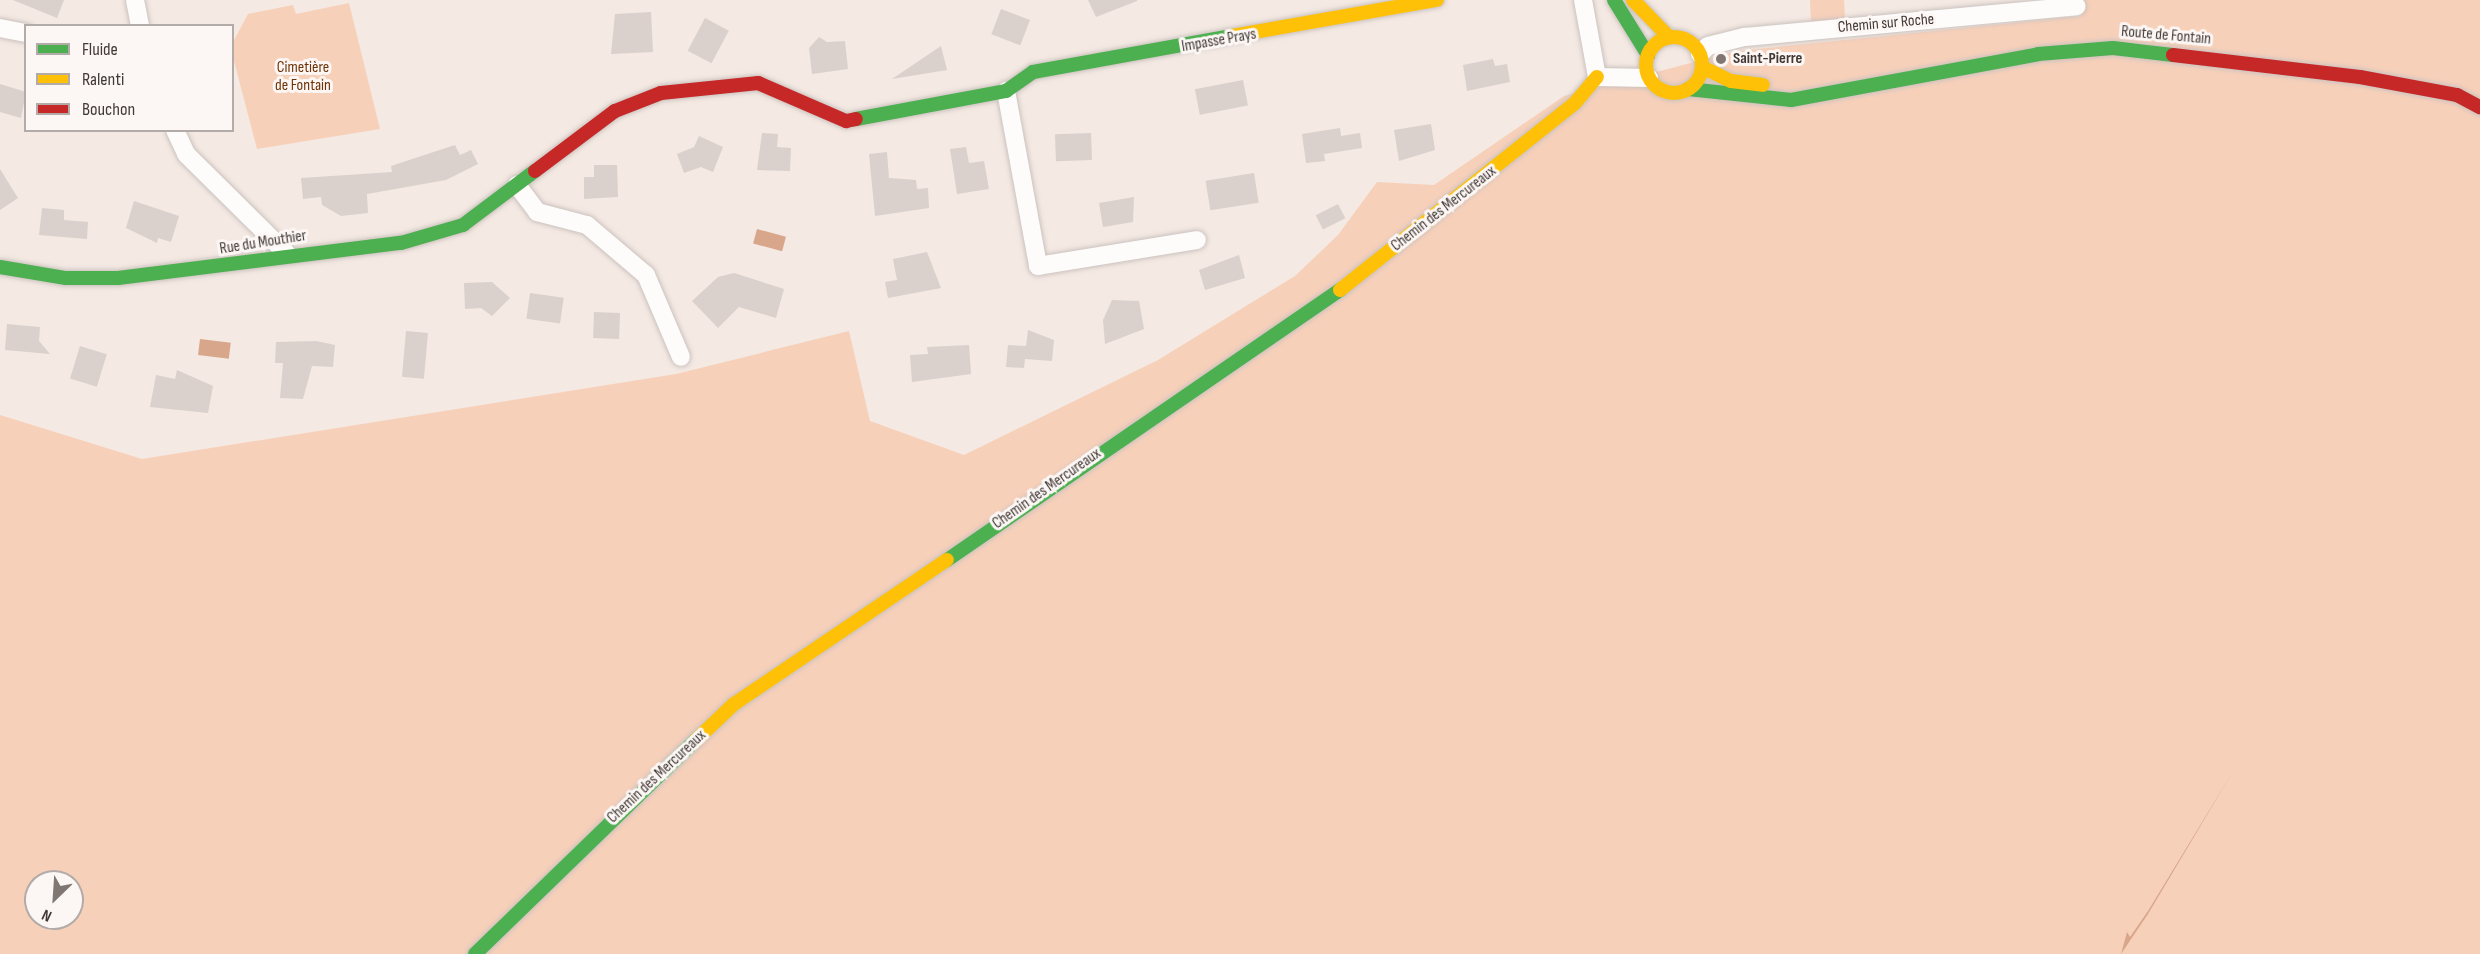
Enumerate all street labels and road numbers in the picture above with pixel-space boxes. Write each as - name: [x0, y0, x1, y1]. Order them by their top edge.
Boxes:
- street label: Chemin sur Roche: [1837, 10, 1935, 38]
- street label: Route de Fontain: [2120, 23, 2212, 49]
- street label: Impasse Prays: [1180, 25, 1258, 57]
- street label: Chemin des Mercureaux: [1388, 162, 1500, 256]
- street label: Rue du Mouthier: [218, 227, 308, 259]
- street label: Chemin des Mercureaux: [989, 444, 1105, 534]
- street label: Chemin des Mercureaux: [604, 726, 710, 828]

